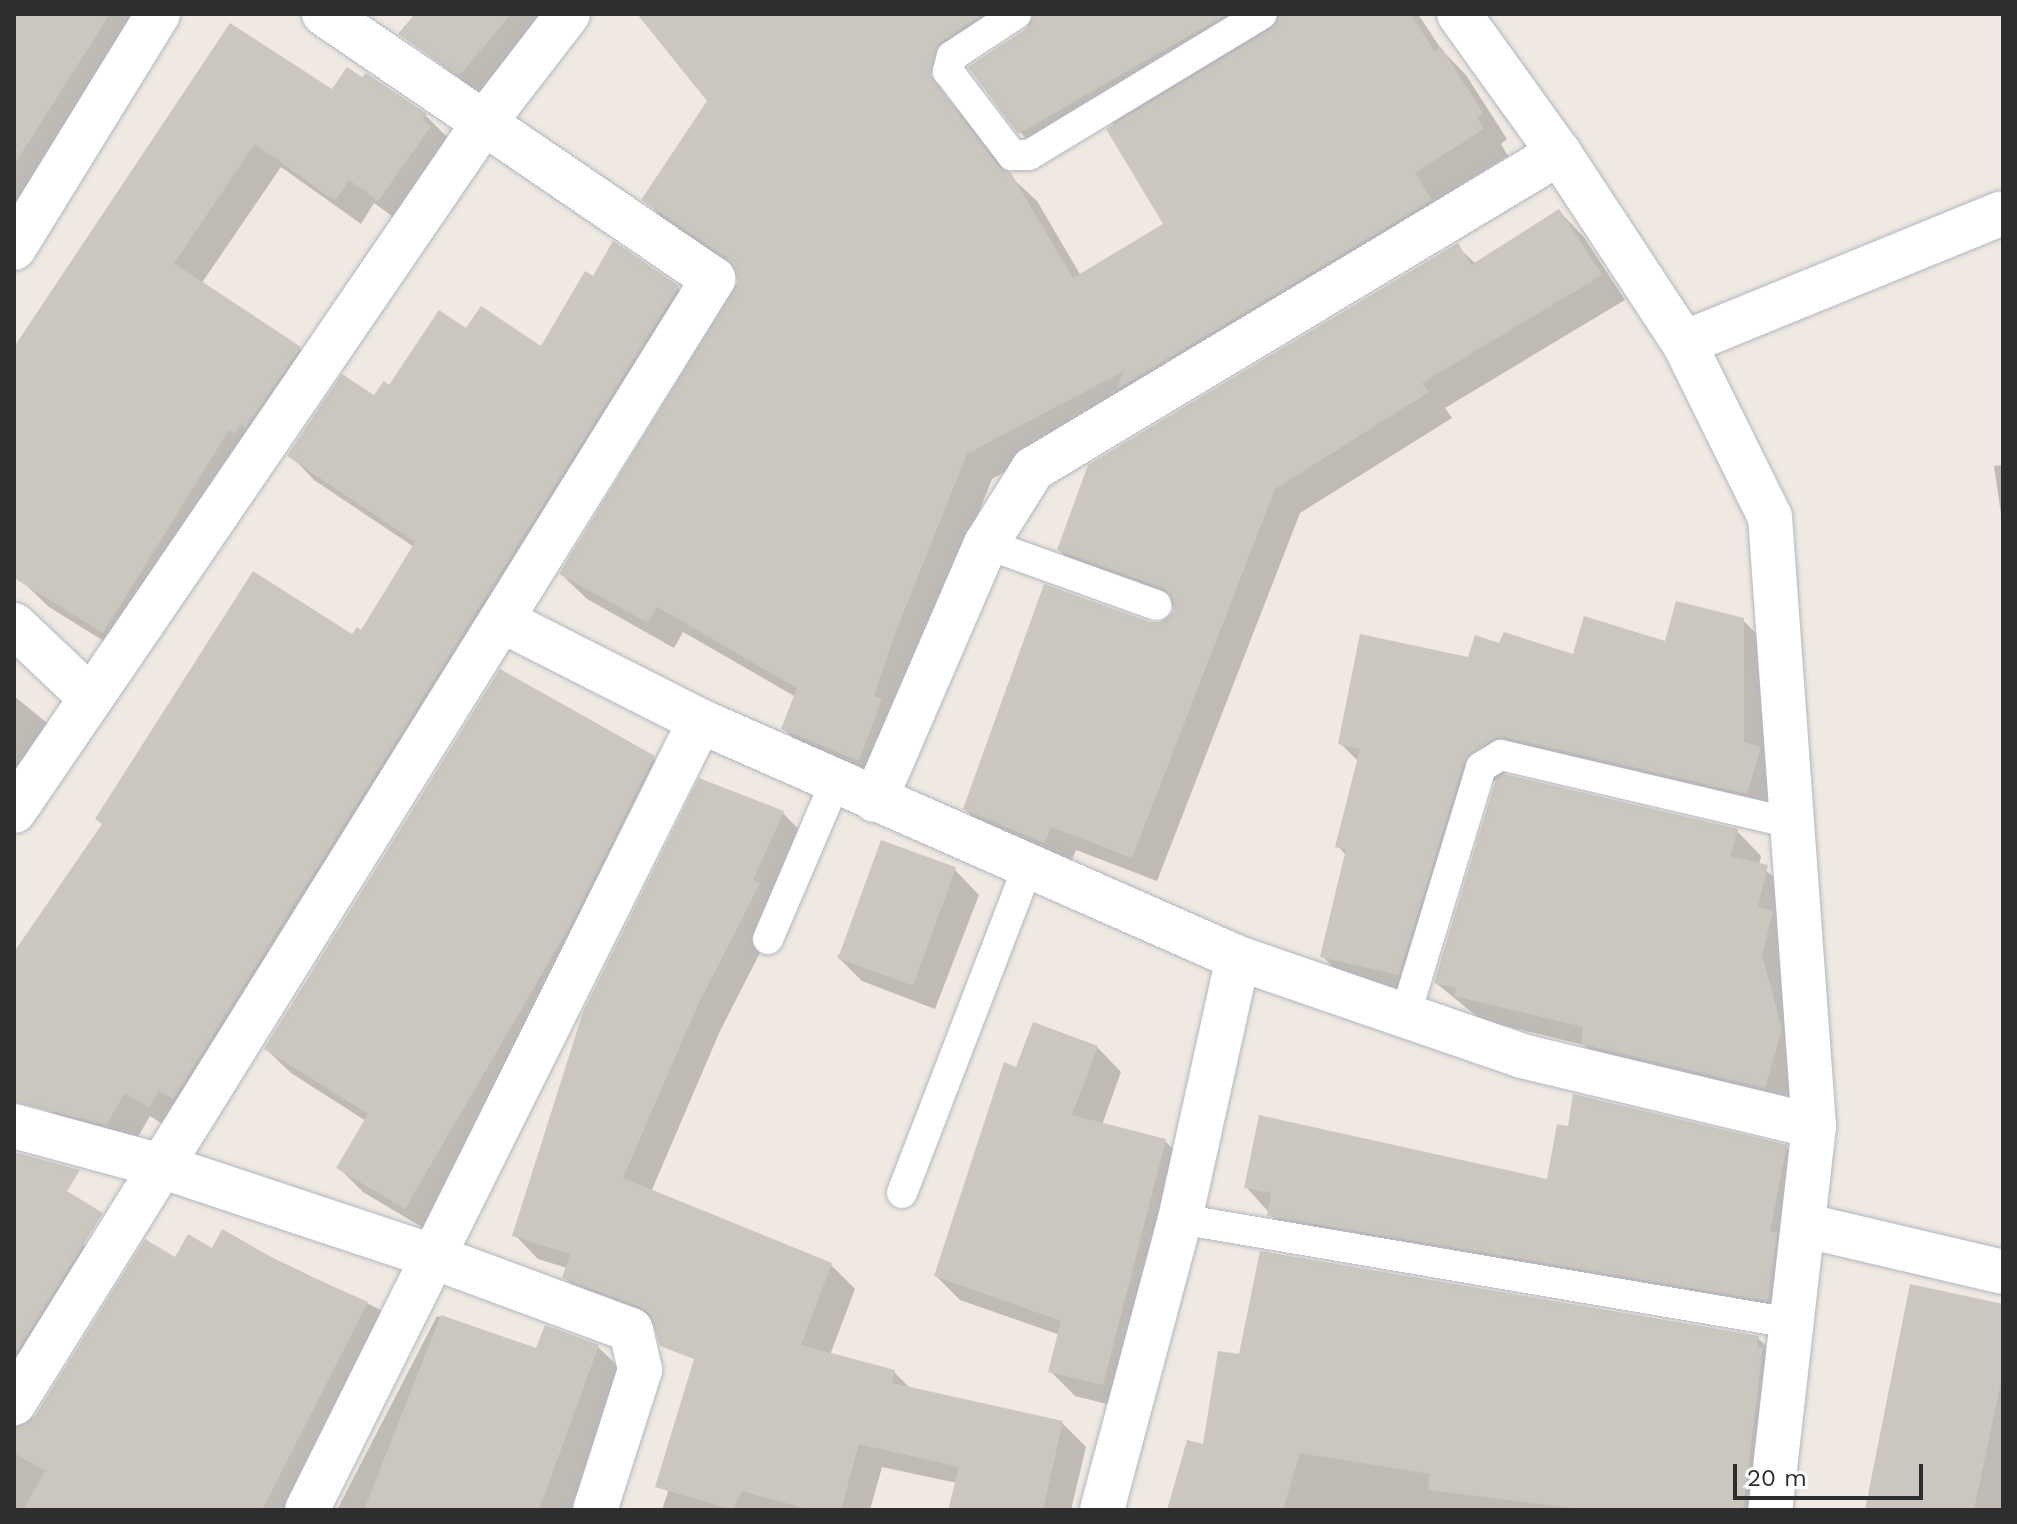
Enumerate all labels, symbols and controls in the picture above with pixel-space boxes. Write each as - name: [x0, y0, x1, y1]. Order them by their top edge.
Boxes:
- scale bar: [1737, 1448, 1927, 1498]
- text: 20 m: [1747, 1464, 1807, 1492]

